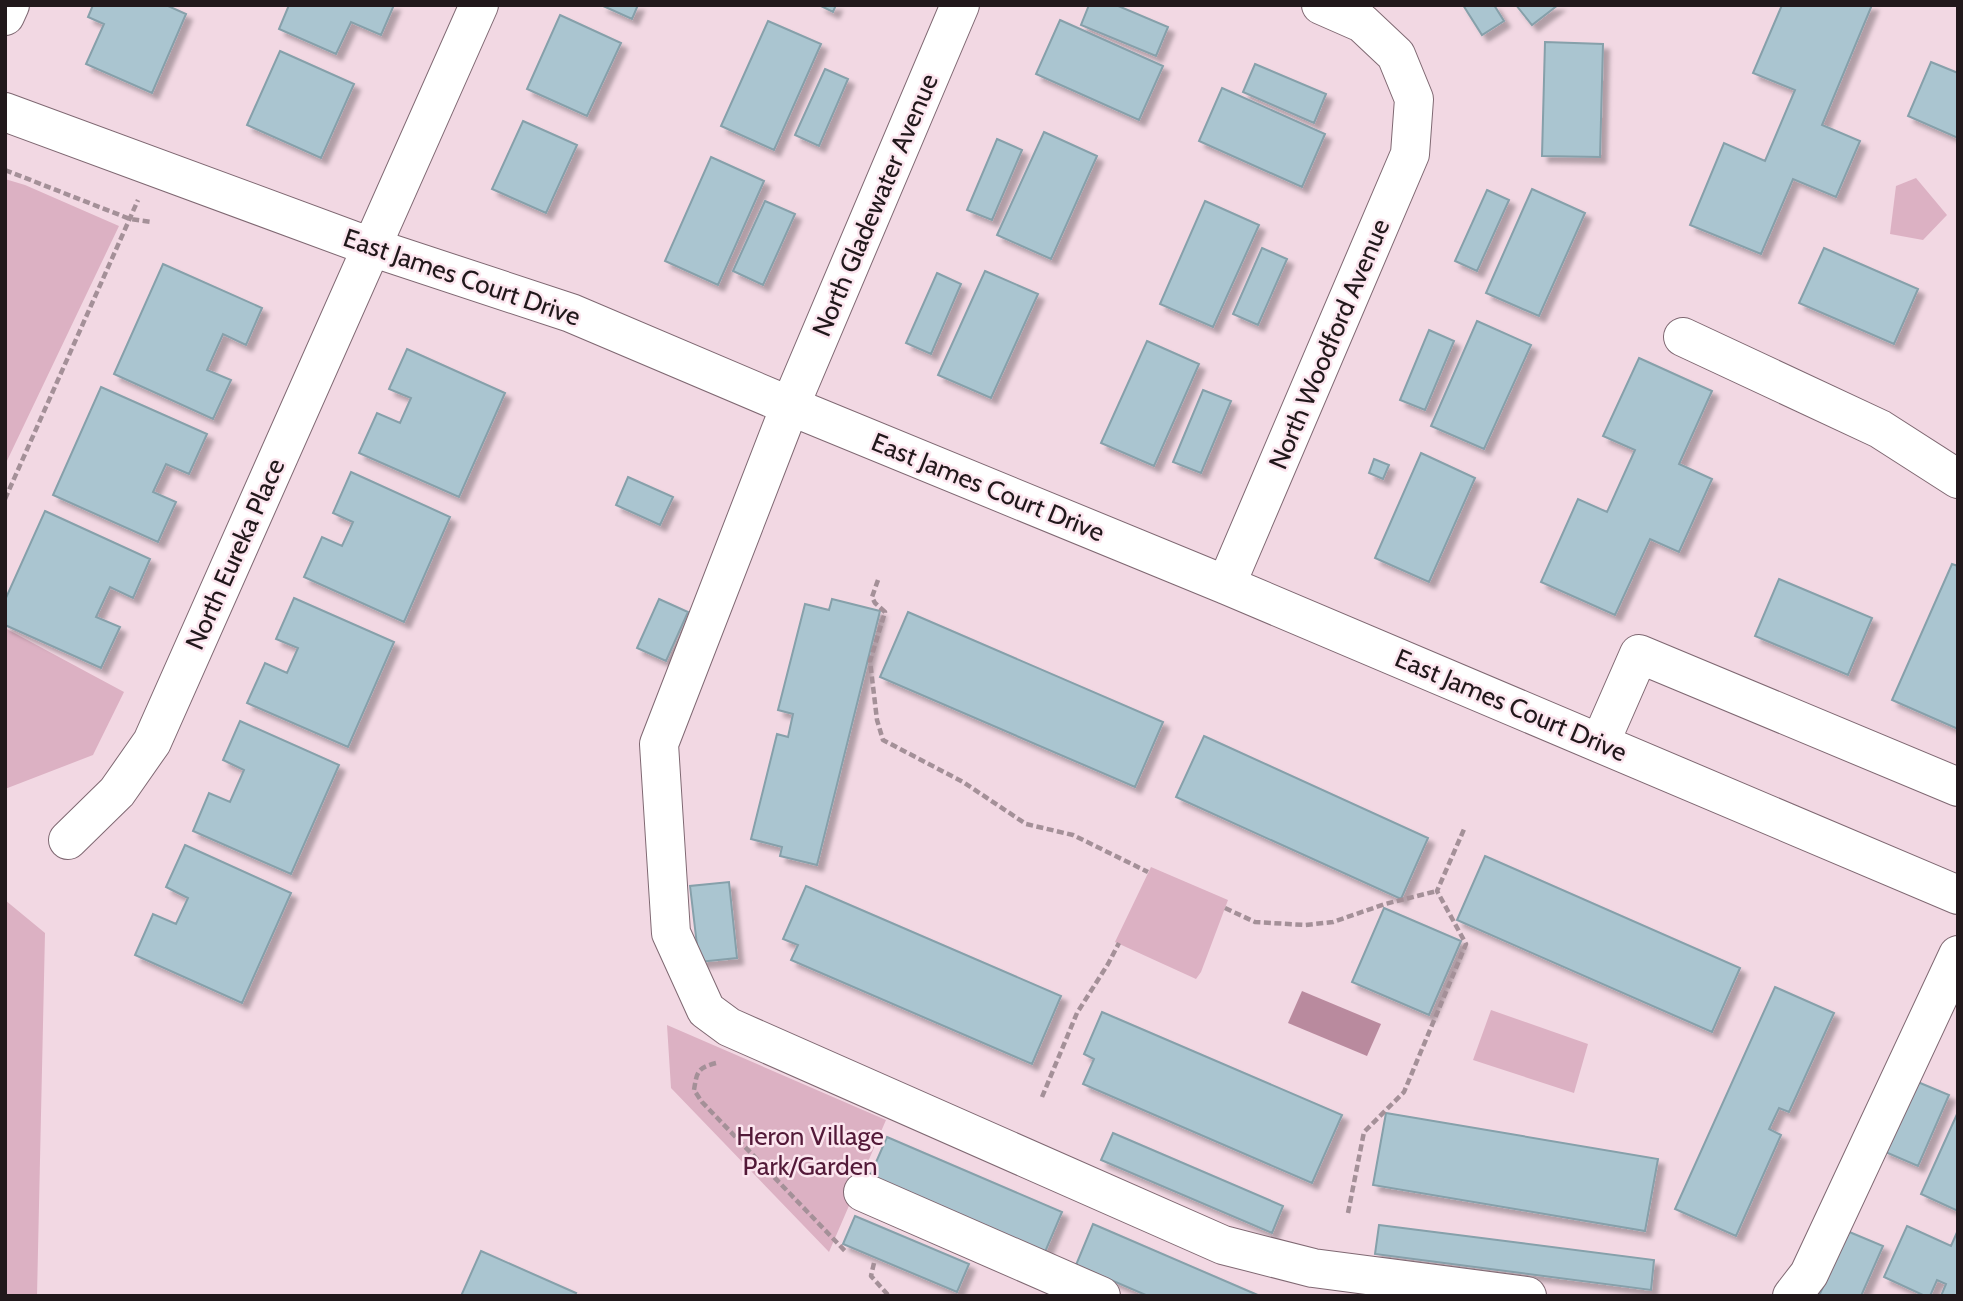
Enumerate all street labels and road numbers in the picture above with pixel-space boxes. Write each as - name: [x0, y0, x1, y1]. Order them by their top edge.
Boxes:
- street label: North Gladewater Avenue: [805, 69, 945, 341]
- street label: North Woodford Avenue: [1262, 214, 1396, 474]
- street label: East James Court Drive: [339, 221, 585, 333]
- street label: East James Court Drive: [867, 426, 1109, 548]
- street label: North Eureka Place: [178, 453, 292, 655]
- street label: East James Court Drive: [1390, 642, 1632, 768]

